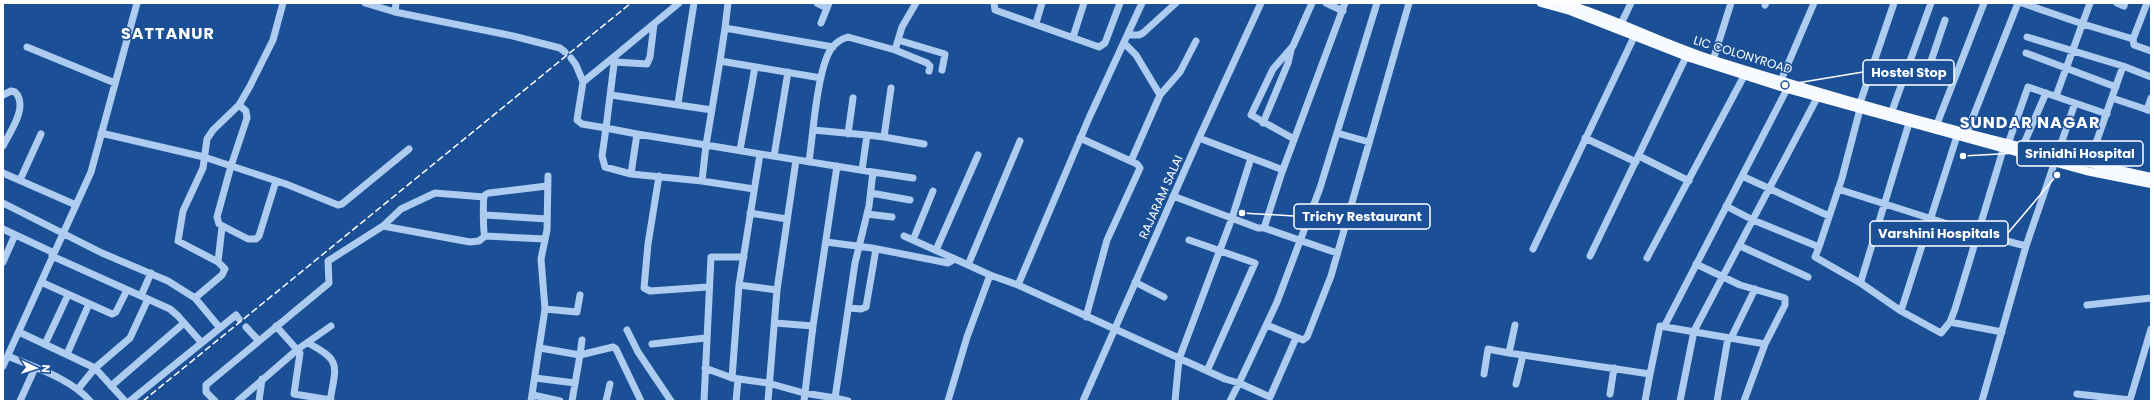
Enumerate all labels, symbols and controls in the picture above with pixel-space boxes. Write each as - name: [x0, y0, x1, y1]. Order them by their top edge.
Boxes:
- district label: SATTANUR: [121, 22, 215, 45]
- street label: LIC COLONYROAD: [1692, 31, 1795, 78]
- callout: Hostel Stop: [1863, 60, 1954, 85]
- text: Hostel Stop: [1871, 63, 1947, 82]
- district label: SUNDAR NAGAR: [1960, 111, 2100, 134]
- callout: Srinidhi Hospital: [2017, 141, 2143, 166]
- text: Srinidhi Hospital: [2025, 144, 2135, 163]
- street label: RAJARAM SALAI: [1134, 152, 1187, 241]
- callout: Trichy Restaurant: [1294, 204, 1430, 229]
- text: Trichy Restaurant: [1302, 207, 1422, 226]
- callout: Varshini Hospitals: [1870, 221, 2008, 246]
- text: Varshini Hospitals: [1878, 224, 2000, 243]
- north arrow: [16, 348, 56, 388]
- text: N: [38, 364, 54, 373]

